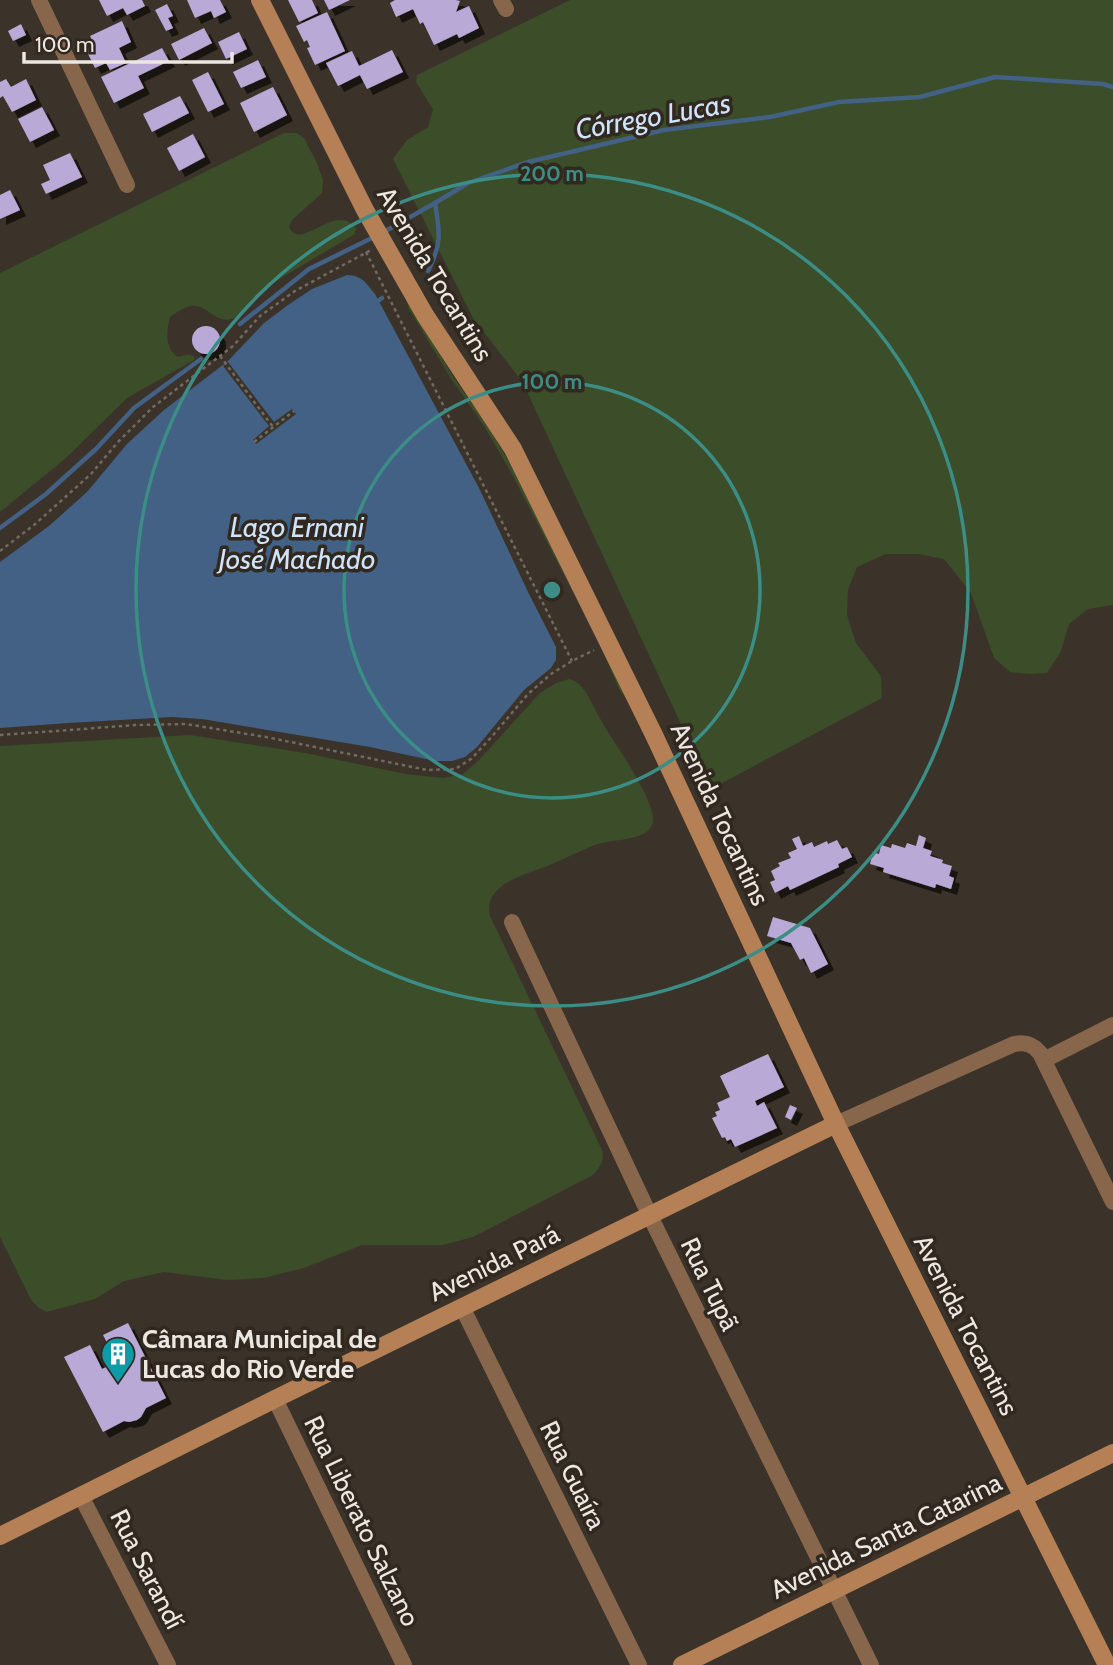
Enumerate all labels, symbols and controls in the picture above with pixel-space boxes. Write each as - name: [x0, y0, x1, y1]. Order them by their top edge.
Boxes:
- scale bar: [24, 21, 233, 65]
- text: 100 m: [35, 32, 94, 57]
- water label: Córrego Lucas: [573, 86, 733, 146]
- text: 200 m: [520, 161, 584, 186]
- street label: Avenida Tocantins: [370, 181, 500, 367]
- text: 100 m: [522, 369, 582, 394]
- water label: Lago Ernani José Machado: [216, 510, 375, 576]
- centre of rings: [540, 578, 564, 602]
- street label: Avenida Tocantins: [664, 717, 776, 911]
- street label: Avenida Pará: [423, 1217, 565, 1308]
- street label: Avenida Tocantins: [907, 1229, 1025, 1421]
- street label: Rua Tupã: [674, 1232, 746, 1336]
- place label: Câmara Municipal de Lucas do Rio Verde: [142, 1323, 377, 1385]
- building icon: Câmara Municipal de Lucas do Rio Verde: [99, 1335, 137, 1384]
- street label: Rua Liberato Salzano: [297, 1411, 427, 1631]
- street label: Rua Guaíra: [533, 1416, 613, 1535]
- street label: Avenida Santa Catarina: [765, 1466, 1007, 1606]
- street label: Rua Sarandí: [103, 1504, 191, 1635]

